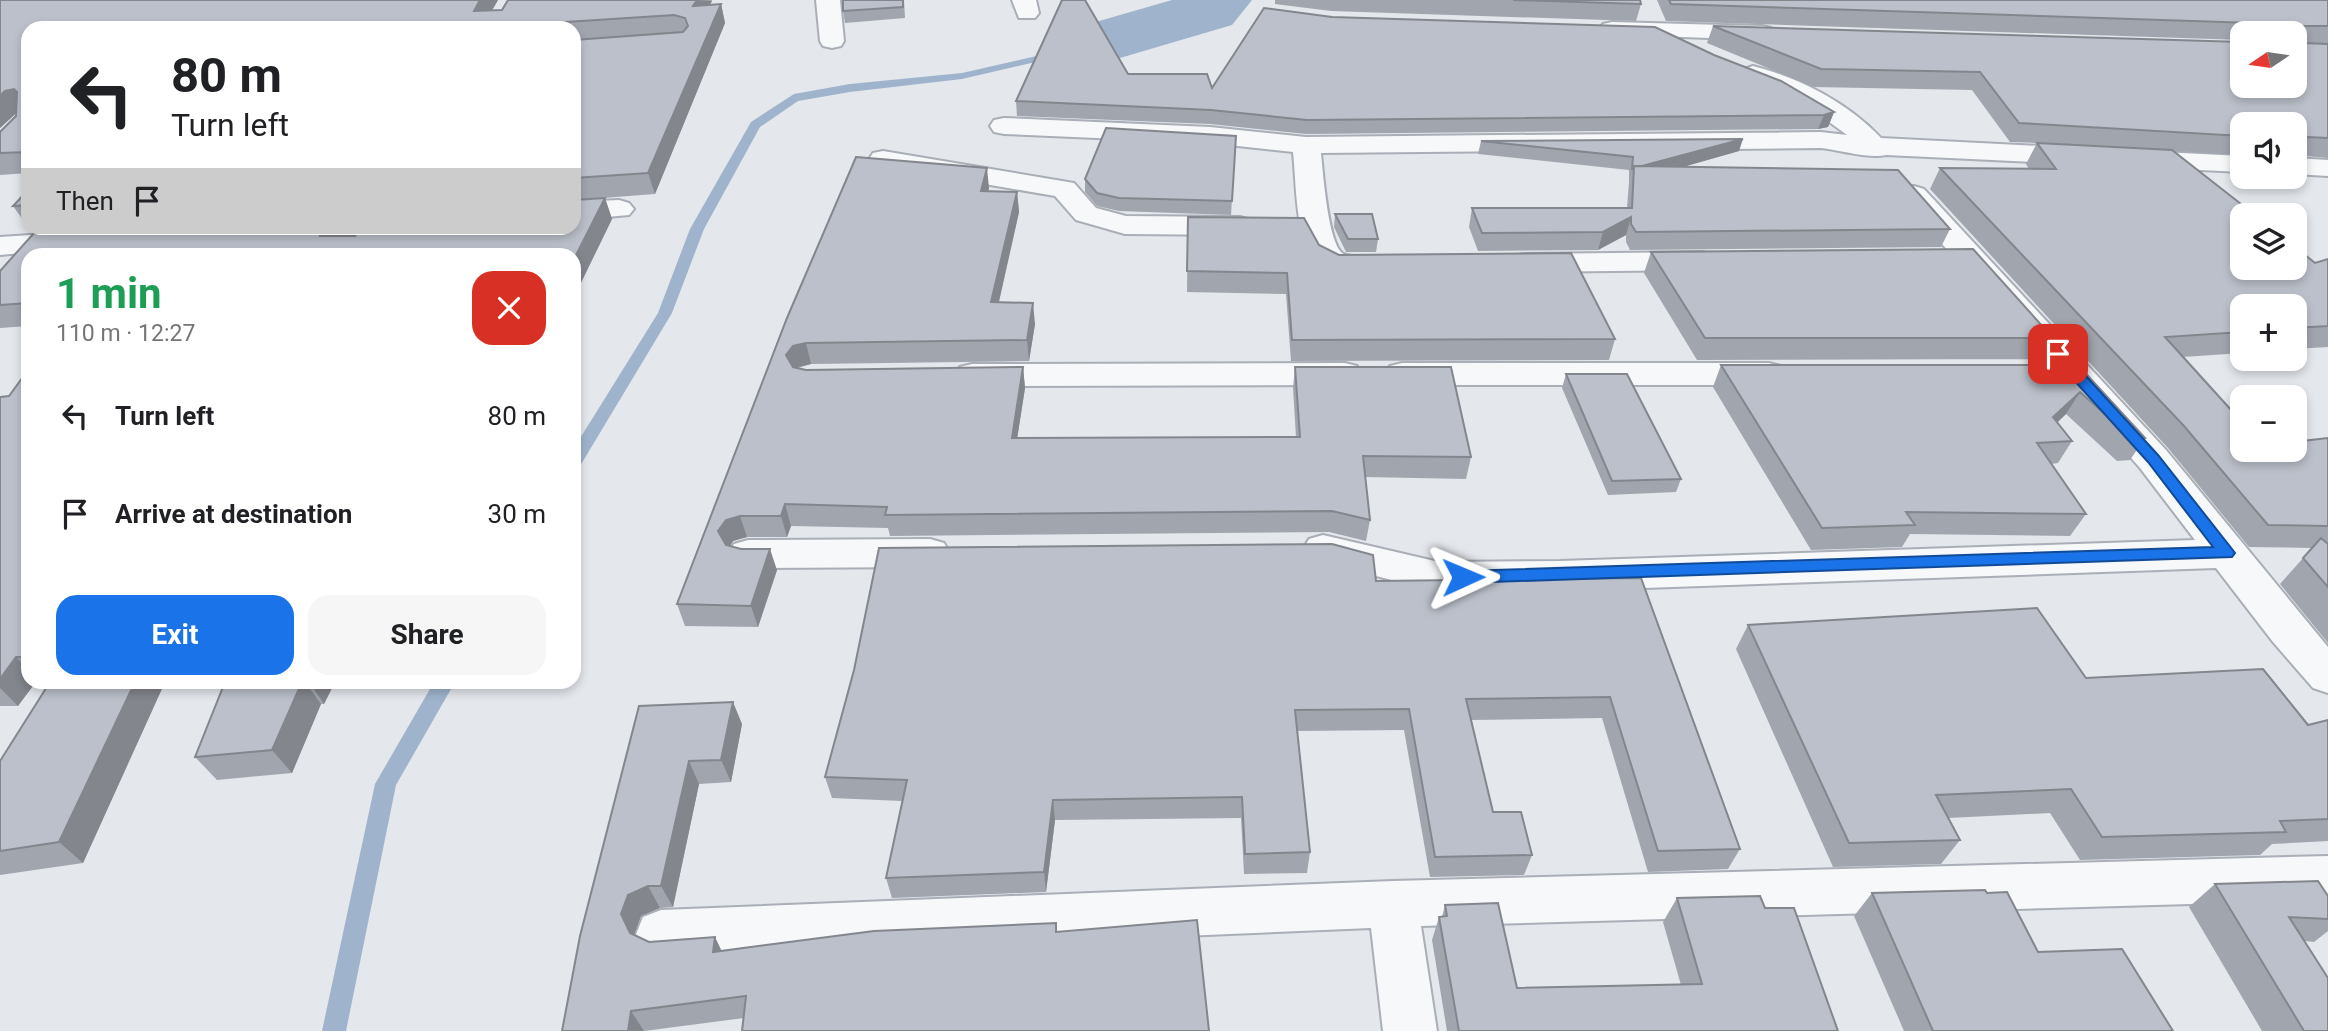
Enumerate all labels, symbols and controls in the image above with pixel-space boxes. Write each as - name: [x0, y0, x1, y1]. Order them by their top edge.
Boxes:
- north arrow: [2230, 21, 2306, 98]
- map controls: [2230, 21, 2307, 462]
- text: 80 m: [171, 47, 282, 104]
- icon: left: [56, 49, 147, 140]
- text: Turn left: [171, 106, 289, 144]
- button: sound: [2230, 112, 2307, 189]
- icon: arrive: [128, 182, 166, 220]
- text: Then: [56, 186, 114, 216]
- button: layers: [2230, 203, 2307, 280]
- text: 1 min: [56, 269, 162, 318]
- button: close: [472, 271, 546, 345]
- button: +: [2230, 294, 2307, 371]
- text: 110 m · 12:27: [56, 320, 195, 347]
- pin: [2028, 324, 2088, 384]
- icon: arrive: [2039, 335, 2077, 373]
- button: −: [2230, 385, 2307, 462]
- icon: left: [56, 397, 94, 435]
- text: Turn left: [115, 401, 214, 431]
- text: 80 m: [488, 401, 546, 431]
- icon: arrive: [56, 495, 94, 533]
- text: Arrive at destination: [115, 499, 352, 529]
- text: 30 m: [488, 499, 546, 529]
- position arrow: [1426, 540, 1500, 614]
- button: Exit: [56, 595, 294, 675]
- button: Share: [308, 595, 546, 675]

